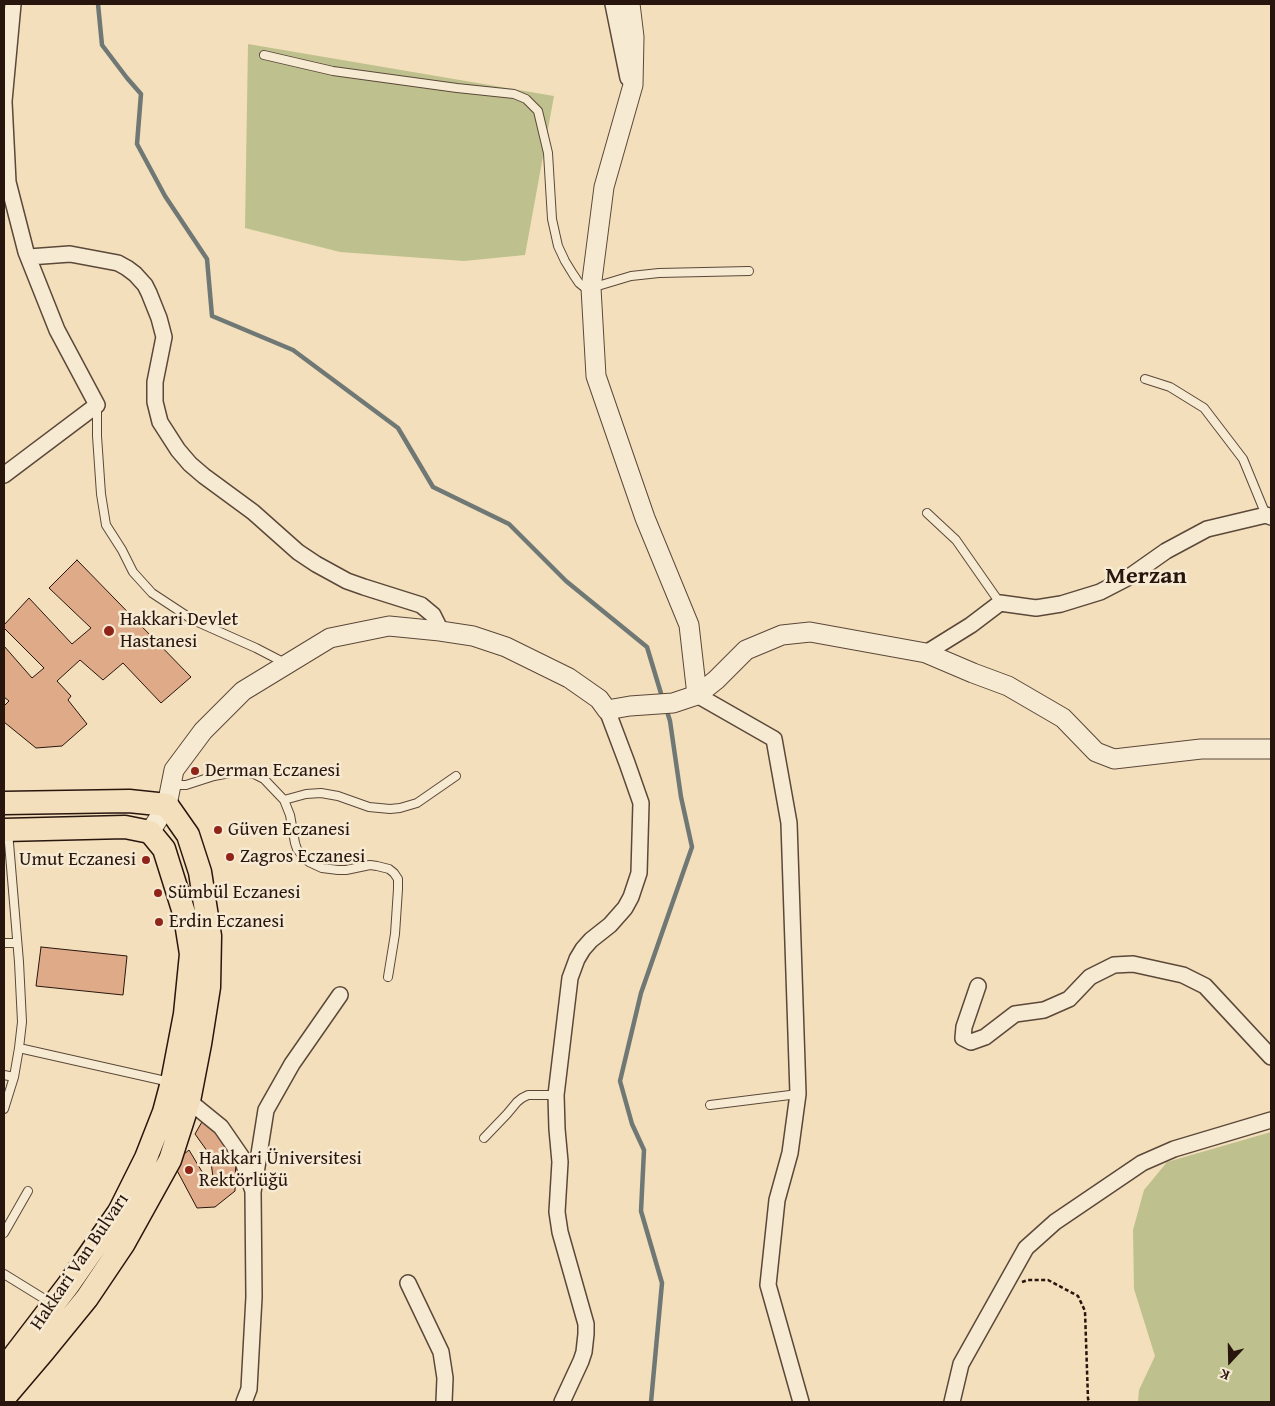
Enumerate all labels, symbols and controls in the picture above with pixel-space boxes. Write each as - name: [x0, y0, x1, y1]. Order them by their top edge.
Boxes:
- district label: Merzan: [1105, 563, 1187, 591]
- place label: Hakkari Devlet Hastanesi: [120, 609, 238, 653]
- marker: Hakkari Devlet Hastanesi: [102, 624, 116, 638]
- place label: Derman Eczanesi: [205, 760, 340, 782]
- marker: Derman Eczanesi: [189, 765, 201, 777]
- place label: Güven Eczanesi: [228, 819, 350, 841]
- marker: Güven Eczanesi: [212, 824, 224, 836]
- place label: Zagros Eczanesi: [240, 846, 365, 868]
- place label: Umut Eczanesi: [19, 849, 136, 871]
- marker: Zagros Eczanesi: [224, 851, 236, 863]
- marker: Umut Eczanesi: [140, 854, 152, 866]
- place label: Sümbül Eczanesi: [168, 882, 300, 904]
- marker: Sümbül Eczanesi: [152, 887, 164, 899]
- place label: Erdin Eczanesi: [169, 911, 284, 933]
- marker: Erdin Eczanesi: [153, 916, 165, 928]
- place label: Hakkari Üniversitesi Rektörlüğü: [199, 1148, 362, 1192]
- marker: Hakkari Üniversitesi Rektörlüğü: [183, 1164, 195, 1176]
- street label: Hakkari Van Bulvarı: [26, 1189, 134, 1335]
- north arrow: [1205, 1336, 1255, 1386]
- text: K: [1217, 1364, 1232, 1386]

